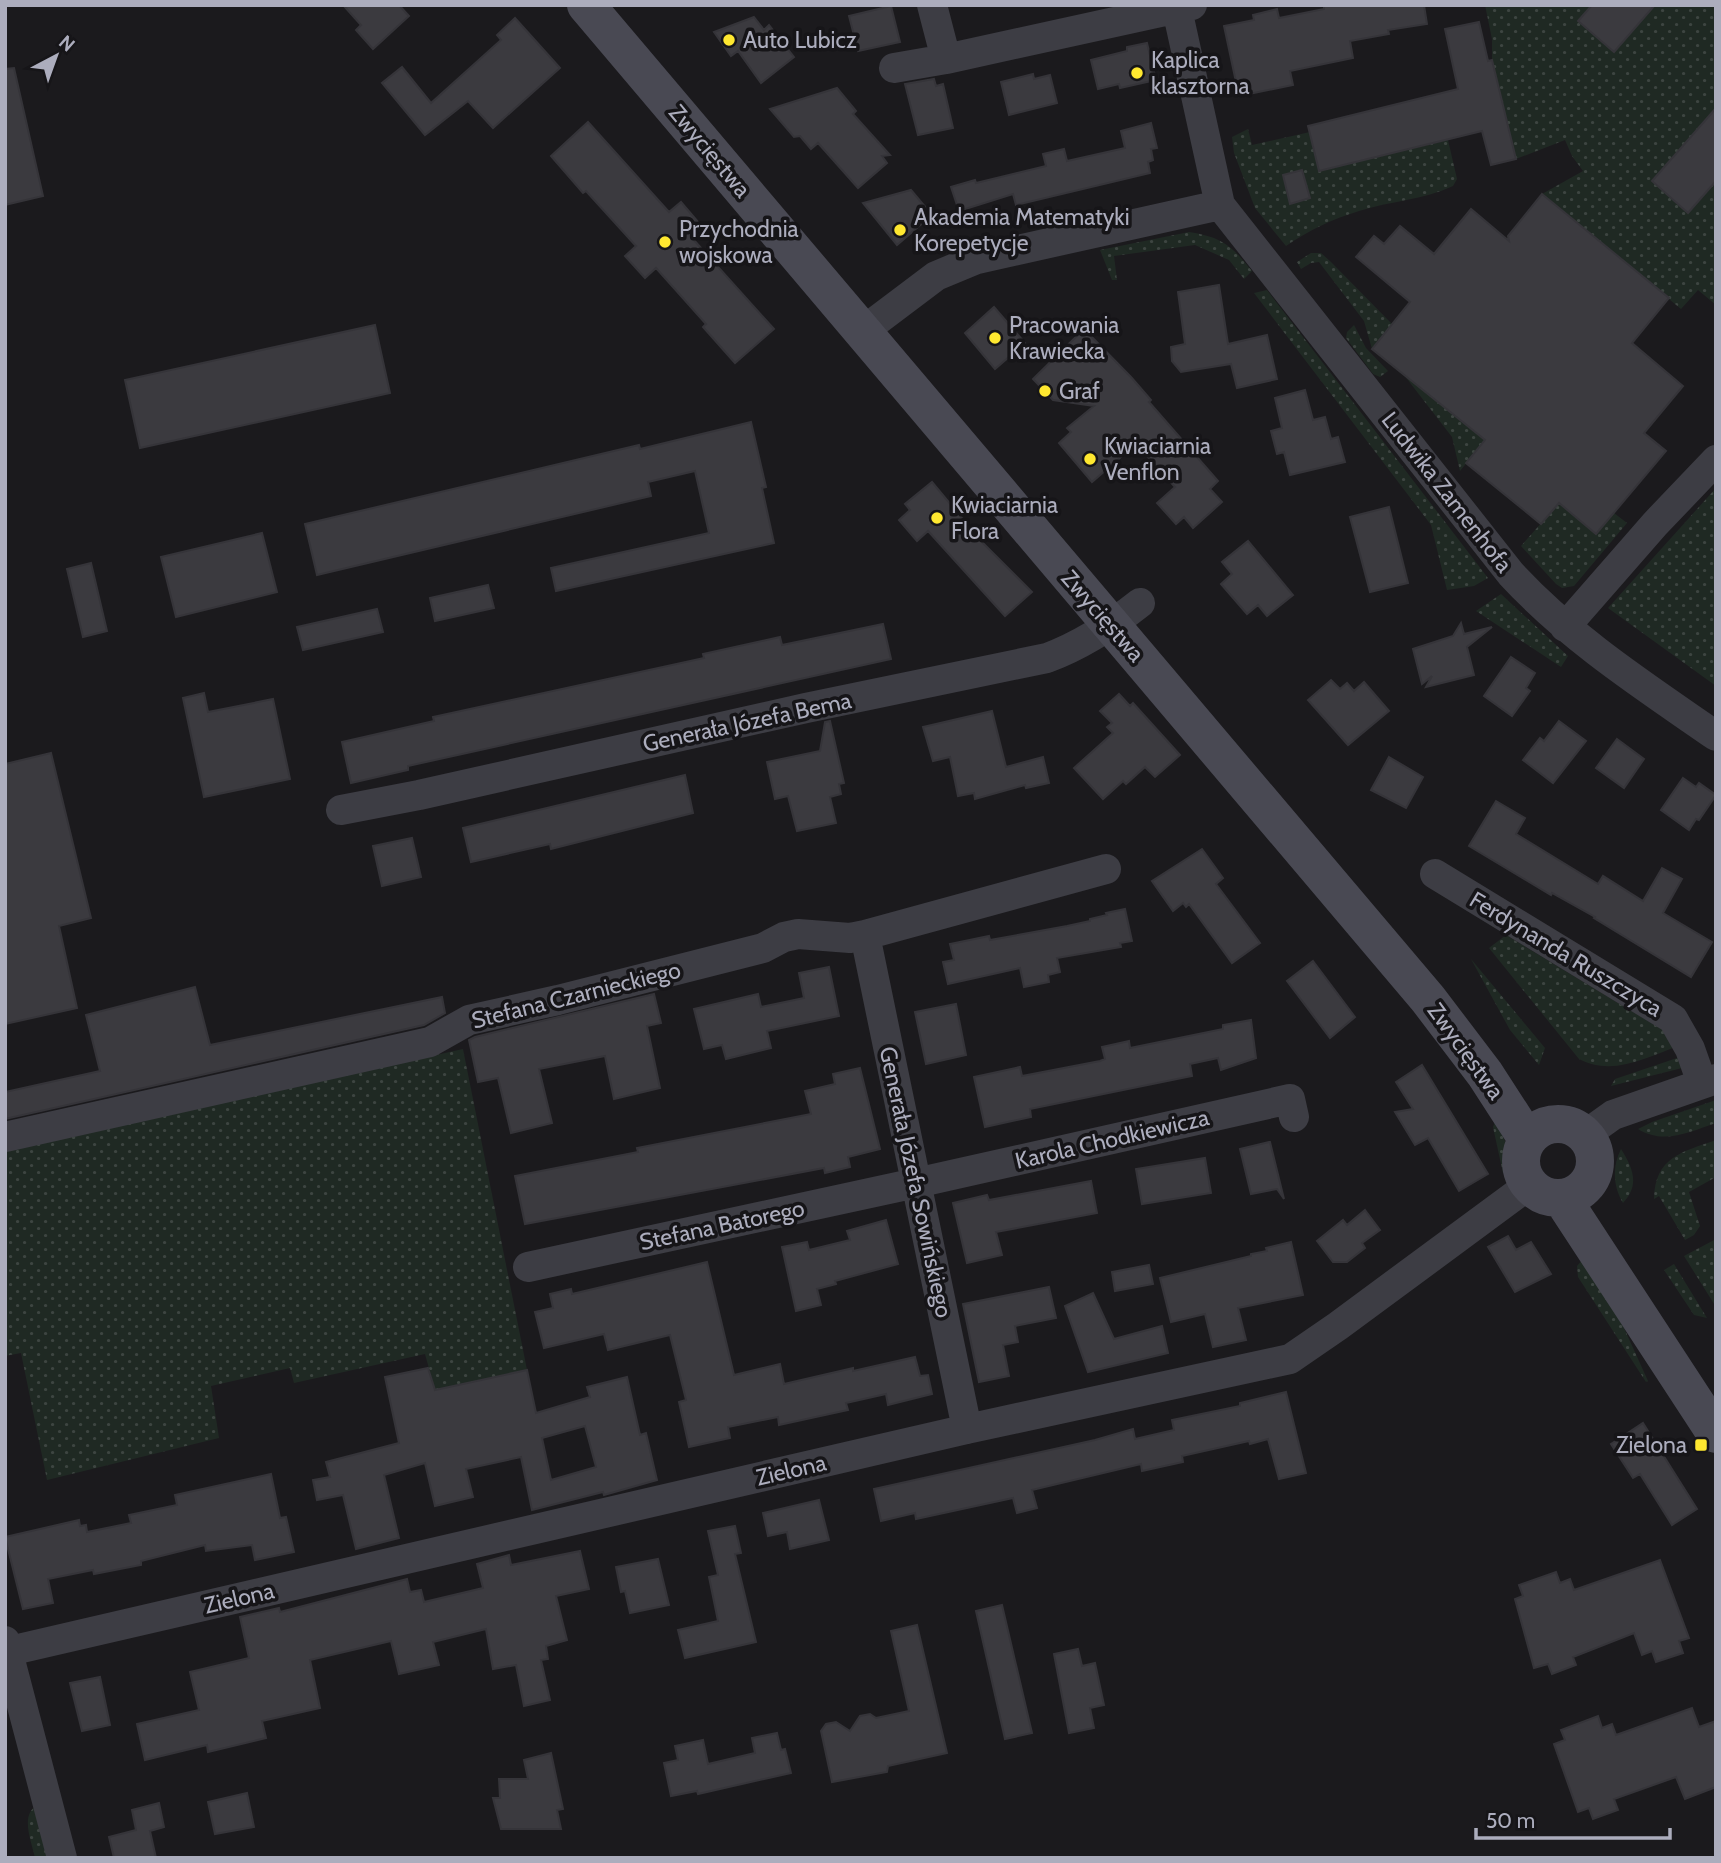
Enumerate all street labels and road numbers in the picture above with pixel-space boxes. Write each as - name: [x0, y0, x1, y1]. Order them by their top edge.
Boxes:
- street label: Zwycięstwa: [663, 99, 757, 203]
- street label: Ludwika Zamenhofa: [1376, 406, 1518, 578]
- street label: Zwycięstwa: [1056, 564, 1150, 668]
- street label: Generała Józefa Bema: [640, 686, 854, 758]
- street label: Ferdynanda Ruszczyca: [1465, 885, 1667, 1023]
- street label: Stefana Czarnieckiego: [469, 955, 683, 1035]
- street label: Zwycięstwa: [1422, 997, 1510, 1105]
- street label: Generała Józefa Sowińskiego: [874, 1044, 958, 1320]
- street label: Karola Chodkiewicza: [1012, 1103, 1212, 1175]
- street label: Stefana Batorego: [637, 1194, 807, 1256]
- street label: Zielona: [753, 1448, 829, 1492]
- street label: Zielona: [201, 1576, 277, 1620]

